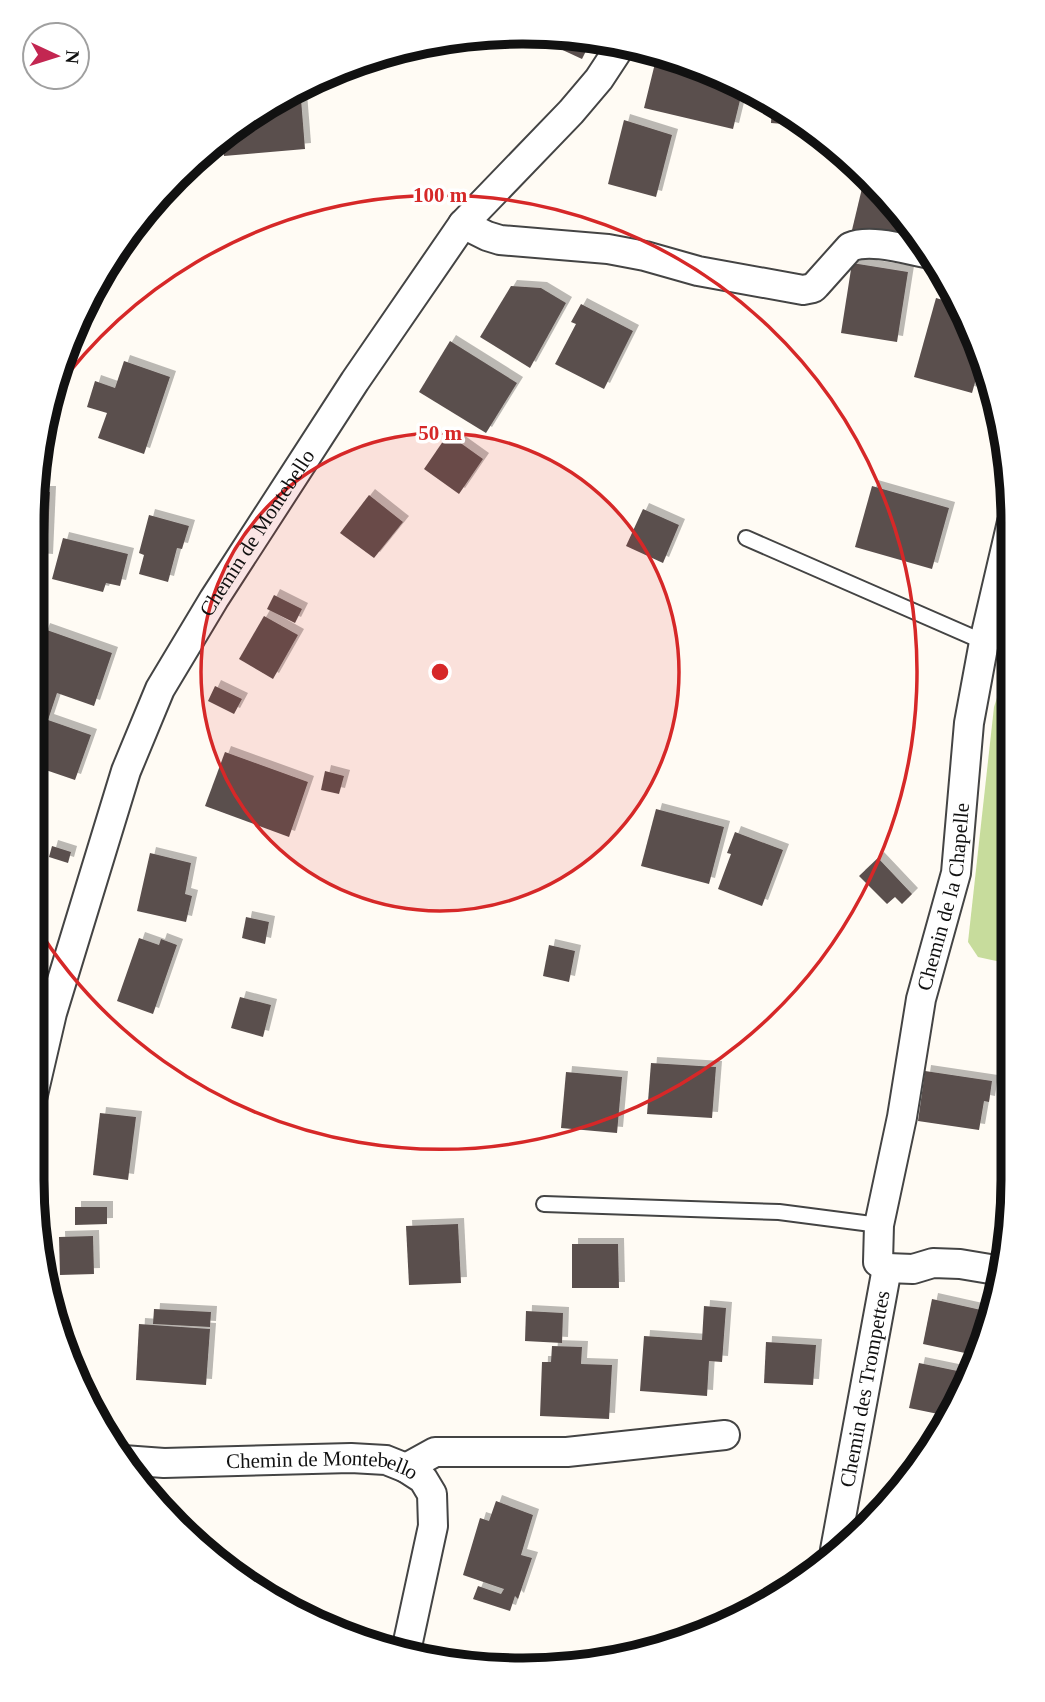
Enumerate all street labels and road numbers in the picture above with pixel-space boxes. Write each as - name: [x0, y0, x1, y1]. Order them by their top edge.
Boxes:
- street label: Chemin de Montebello: [194, 445, 320, 621]
- street label: Chemin de la Chapelle: [912, 802, 974, 993]
- street label: Chemin des Trompettes: [835, 1288, 895, 1489]
- street label: Chemin de Montebello: [226, 1446, 423, 1485]

